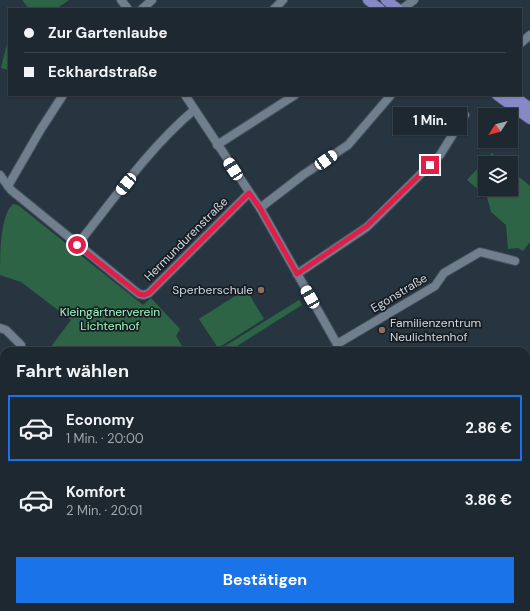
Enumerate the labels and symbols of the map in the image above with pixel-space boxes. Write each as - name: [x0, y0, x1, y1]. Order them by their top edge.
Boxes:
- callout: 1 Min.: [393, 107, 467, 135]
- north arrow: [478, 108, 518, 148]
- car: [313, 148, 339, 172]
- car: [221, 156, 245, 182]
- route end: [421, 156, 439, 174]
- car: [114, 171, 138, 197]
- street label: Hermundurenstraße: [141, 194, 231, 284]
- route start: [68, 236, 86, 254]
- street label: Egonstraße: [368, 270, 430, 316]
- place label: Sperberschule: [172, 282, 253, 298]
- car: [299, 284, 321, 310]
- marker: Sperberschule: [256, 285, 266, 295]
- park label: Kleingärtnerverein Lichtenhof: [60, 304, 160, 334]
- place label: Familienzentrum Neulichtenhof: [390, 315, 481, 345]
- marker: Familienzentrum Neulichtenhof: [377, 325, 387, 335]

